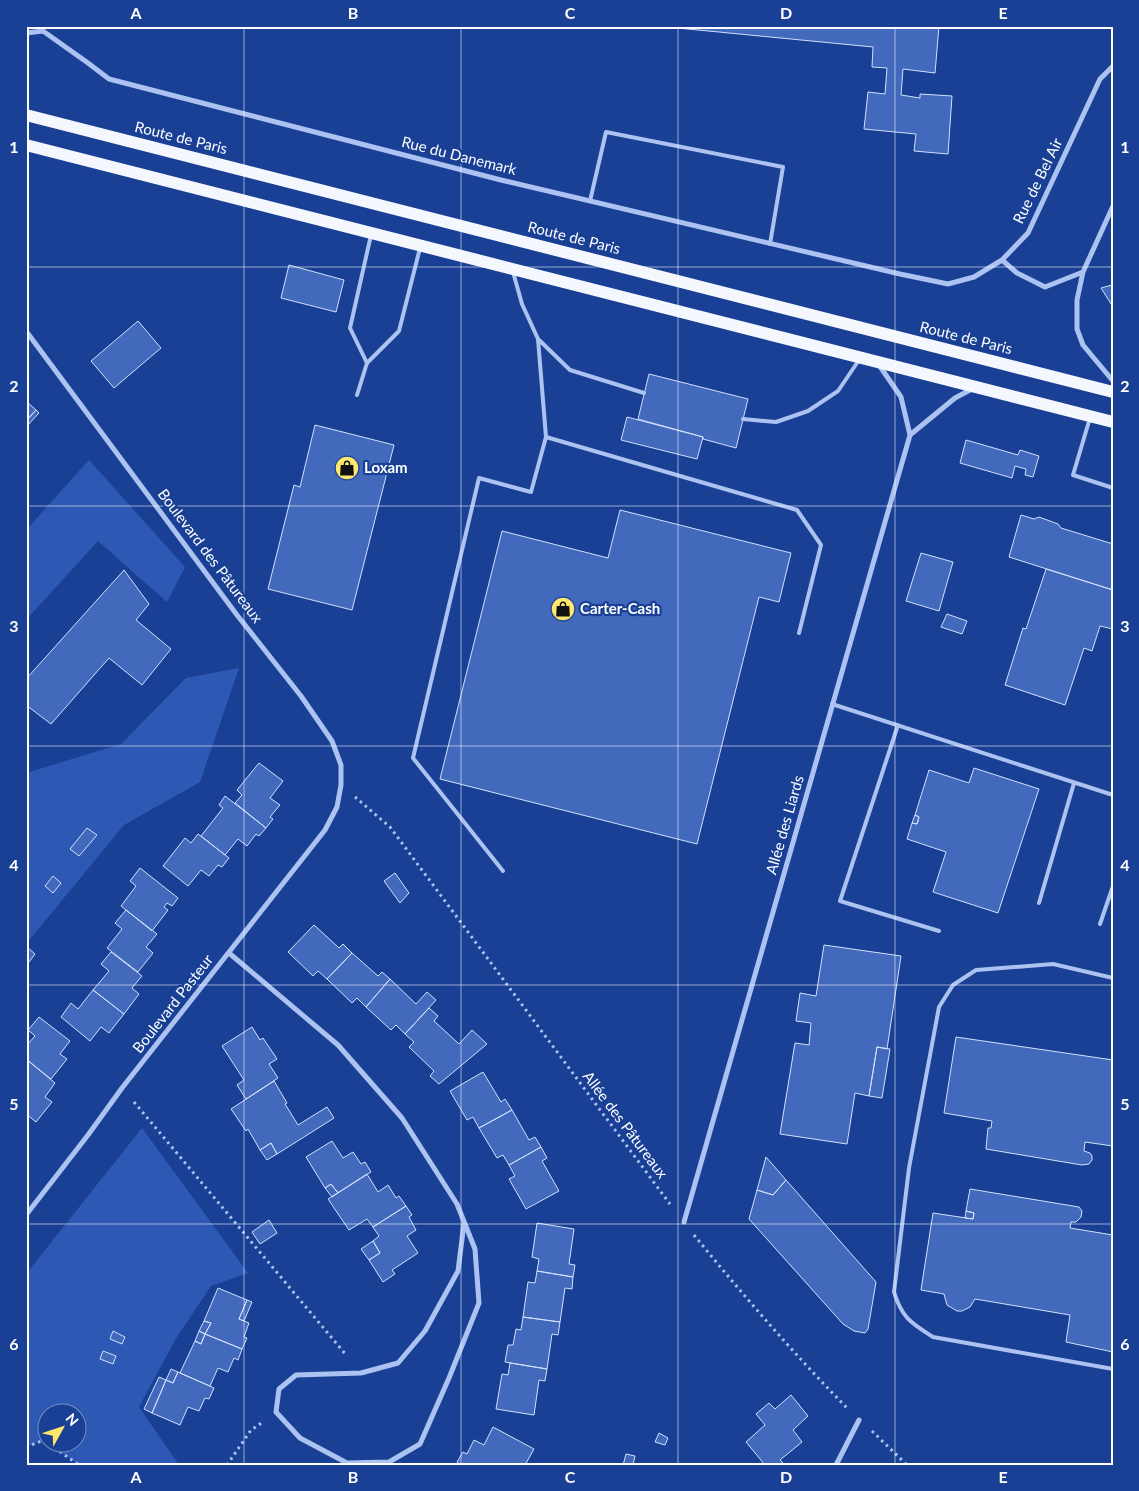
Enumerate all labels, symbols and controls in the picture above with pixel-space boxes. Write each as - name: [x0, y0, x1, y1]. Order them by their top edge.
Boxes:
- text: A: [129, 3, 142, 22]
- text: B: [348, 3, 358, 22]
- text: C: [565, 3, 576, 22]
- text: D: [780, 3, 792, 22]
- text: E: [998, 3, 1008, 22]
- street label: Route de Paris: [133, 117, 229, 157]
- street label: Rue du Danemark: [400, 132, 519, 178]
- street label: Rue de Bel Air: [1009, 134, 1066, 226]
- text: 1: [9, 137, 19, 156]
- text: 1: [1120, 137, 1130, 156]
- street label: Route de Paris: [526, 217, 622, 257]
- street label: Route de Paris: [918, 317, 1014, 357]
- text: 2: [9, 376, 19, 395]
- text: 2: [1120, 376, 1130, 395]
- shop icon: Loxam: [334, 455, 360, 481]
- place label: Loxam: [364, 458, 408, 476]
- street label: Boulevard des Pâtureaux: [155, 485, 267, 626]
- shop icon: Carter-Cash: [550, 596, 576, 622]
- place label: Carter-Cash: [580, 599, 660, 617]
- text: 3: [9, 616, 19, 635]
- text: 3: [1120, 616, 1130, 635]
- street label: Allée des Liards: [761, 773, 807, 876]
- text: 4: [9, 855, 19, 874]
- text: 4: [1120, 855, 1130, 874]
- street label: Boulevard Pasteur: [128, 950, 217, 1056]
- street label: Allée des Pâtureaux: [580, 1067, 672, 1182]
- text: 5: [9, 1094, 19, 1113]
- text: 5: [1120, 1094, 1130, 1113]
- text: 6: [9, 1334, 19, 1353]
- text: 6: [1120, 1334, 1130, 1353]
- north arrow: [38, 1404, 88, 1454]
- text: N: [62, 1410, 82, 1429]
- text: A: [129, 1467, 142, 1486]
- text: B: [348, 1467, 358, 1486]
- text: C: [565, 1467, 576, 1486]
- text: D: [780, 1467, 792, 1486]
- text: E: [998, 1467, 1008, 1486]

